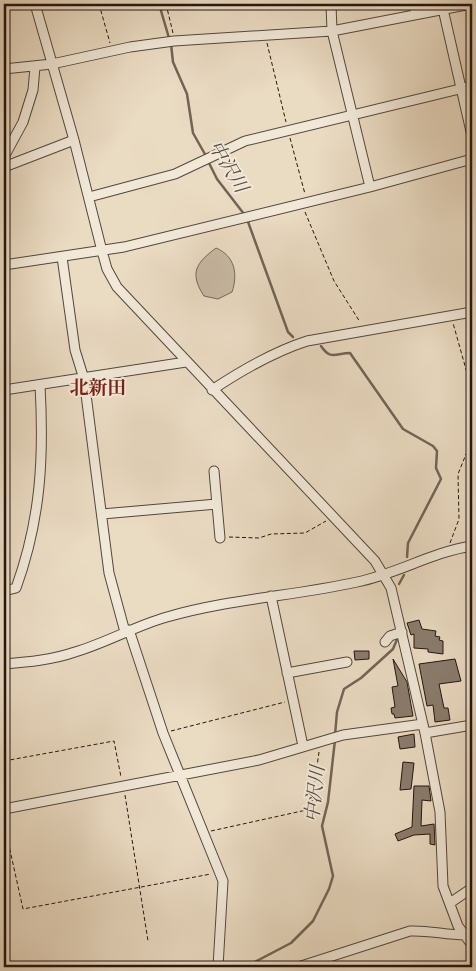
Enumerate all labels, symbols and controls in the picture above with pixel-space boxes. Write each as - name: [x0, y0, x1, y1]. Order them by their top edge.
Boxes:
- water label: 中沢川: [202, 135, 255, 199]
- district label: 北新田: [69, 375, 127, 401]
- water label: 中沢川: [299, 762, 331, 824]

